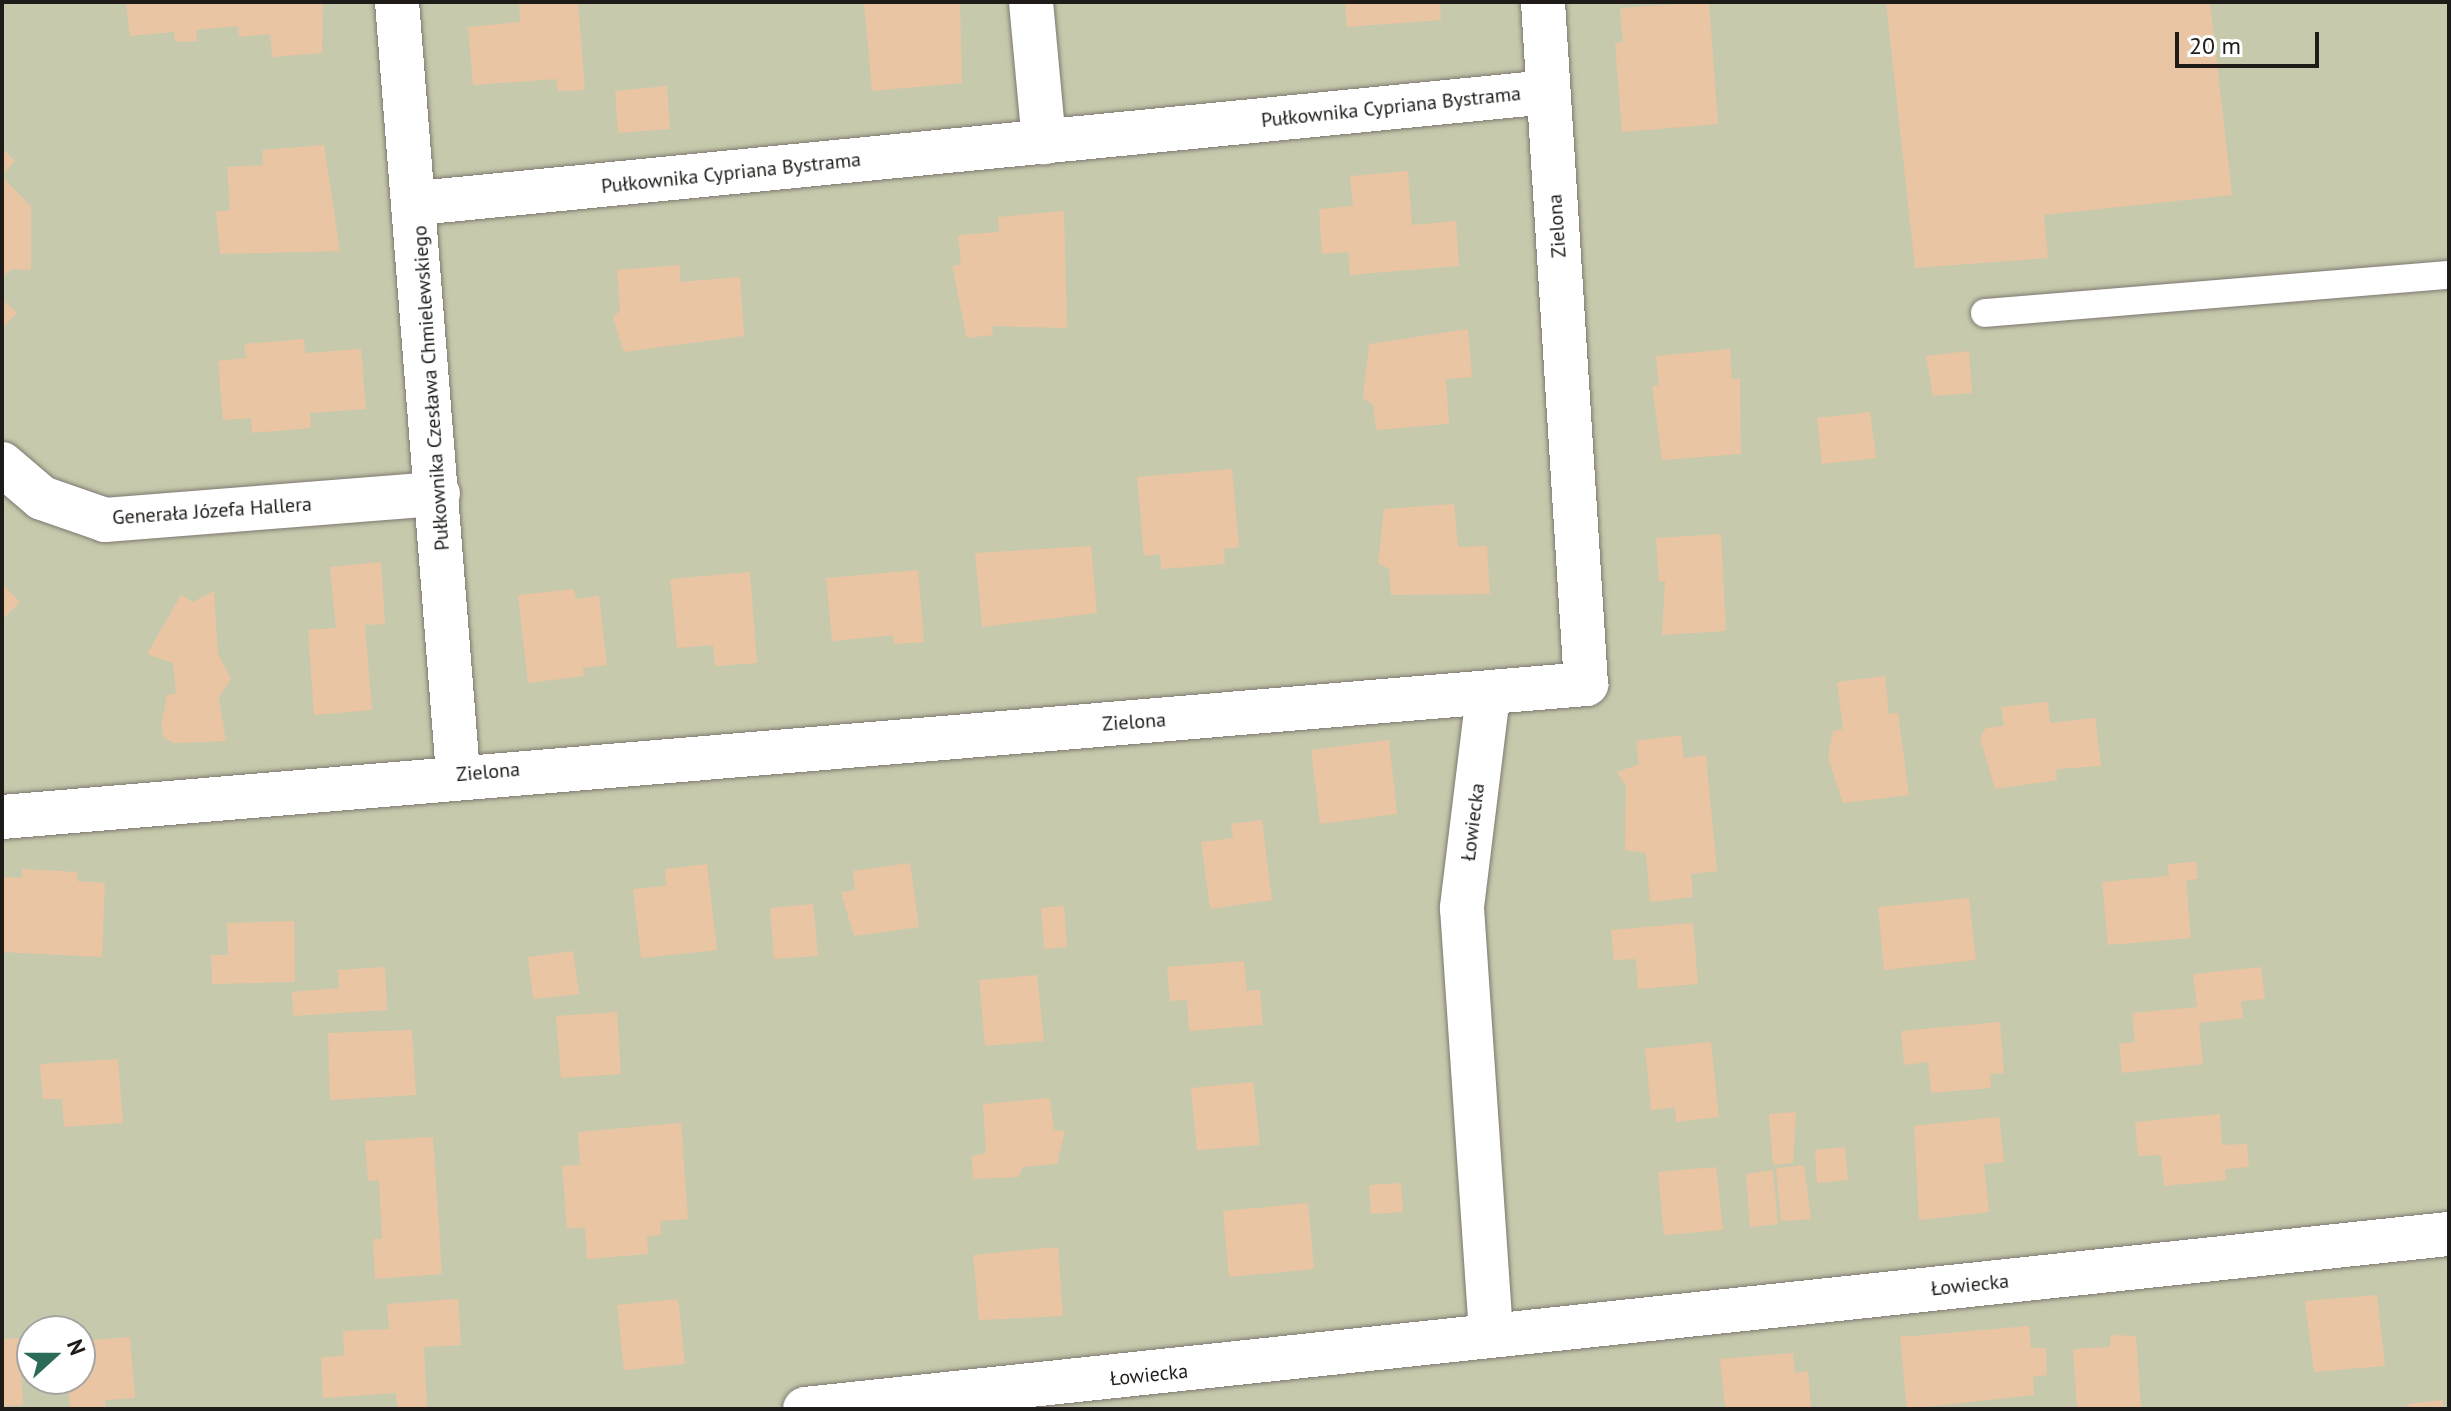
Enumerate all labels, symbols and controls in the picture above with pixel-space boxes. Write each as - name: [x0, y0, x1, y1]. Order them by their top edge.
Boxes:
- scale bar: [2179, 16, 2323, 66]
- text: 20 m: [2189, 30, 2241, 61]
- street label: Pułkownika Cypriana Bystrama: [1260, 81, 1522, 133]
- street label: Pułkownika Cypriana Bystrama: [600, 147, 862, 199]
- street label: Zielona: [1543, 193, 1571, 259]
- street label: Pułkownika Czesława Chmielewskiego: [408, 225, 454, 551]
- street label: Generała Józefa Hallera: [111, 492, 313, 530]
- street label: Zielona: [1101, 708, 1167, 736]
- street label: Zielona: [455, 757, 521, 787]
- street label: Łowiecka: [1456, 782, 1490, 862]
- street label: Łowiecka: [1930, 1269, 2010, 1301]
- north arrow: [16, 1315, 96, 1395]
- text: N: [61, 1335, 92, 1359]
- street label: Łowiecka: [1109, 1359, 1189, 1391]

